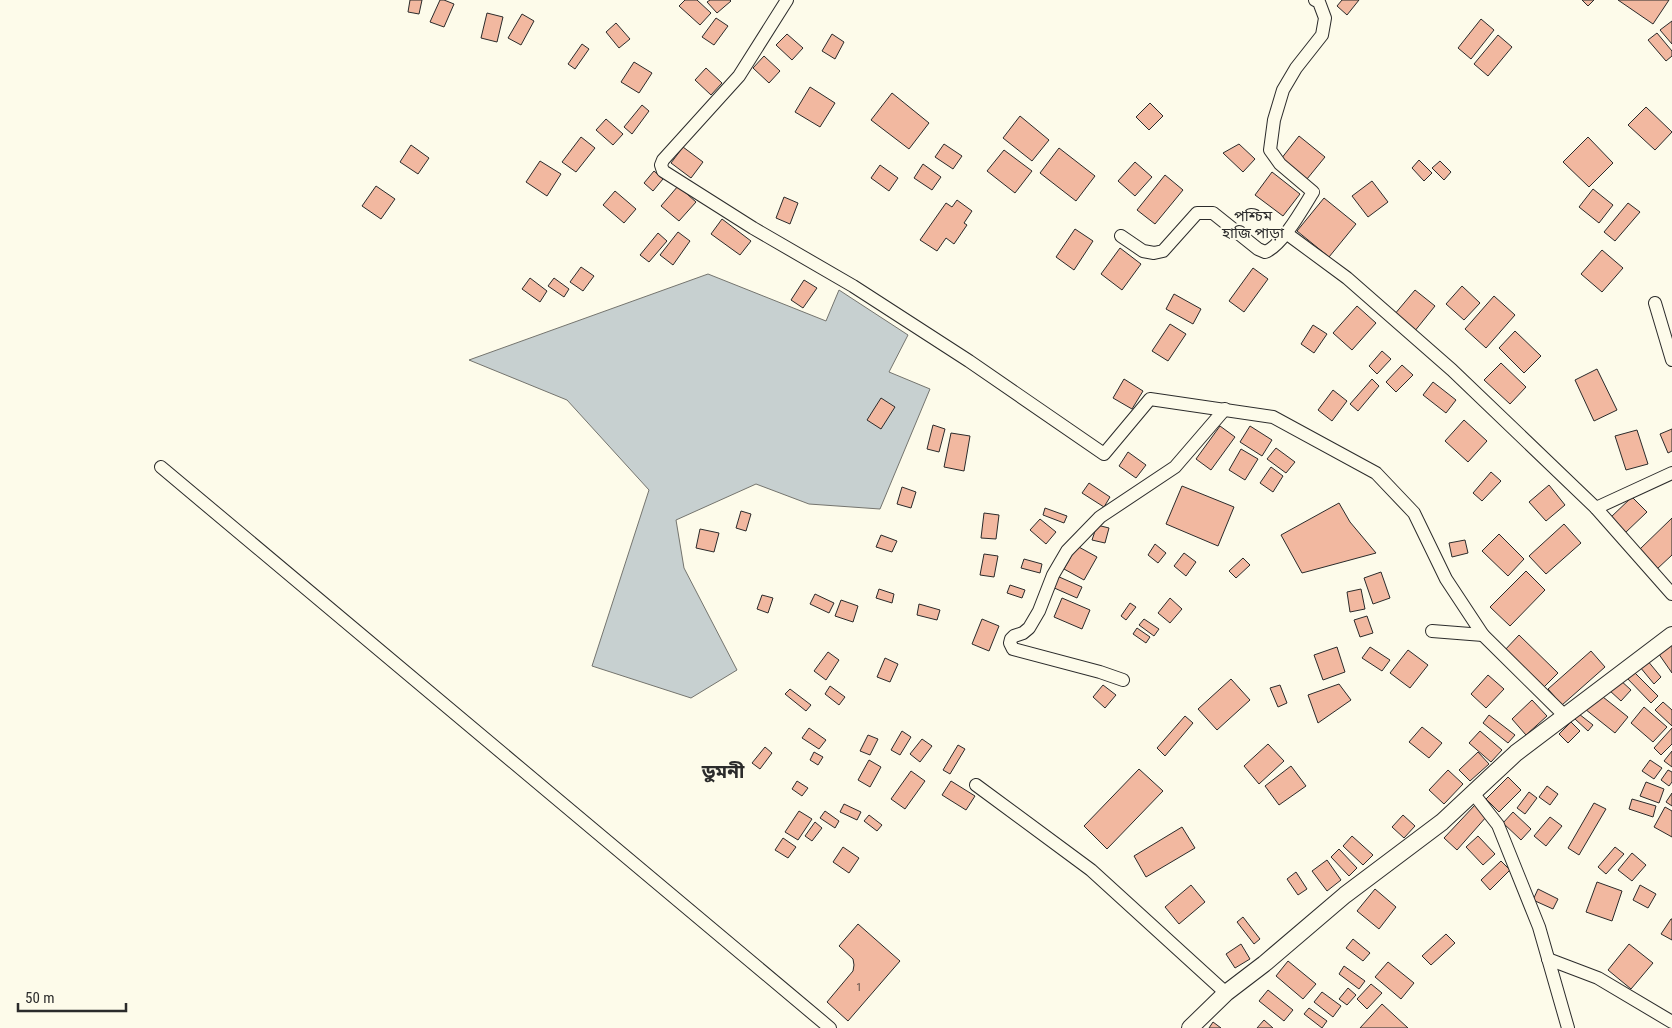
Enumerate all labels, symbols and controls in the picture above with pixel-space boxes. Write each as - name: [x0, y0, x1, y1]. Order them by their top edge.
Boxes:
- district label: পশ্চিম হাজি পাড়া: [1221, 207, 1285, 242]
- district label: ডুমনী: [701, 760, 745, 783]
- scale bar: [18, 980, 125, 1012]
- house number: 1: [856, 981, 862, 994]
- text: 50 m: [25, 989, 55, 1007]

